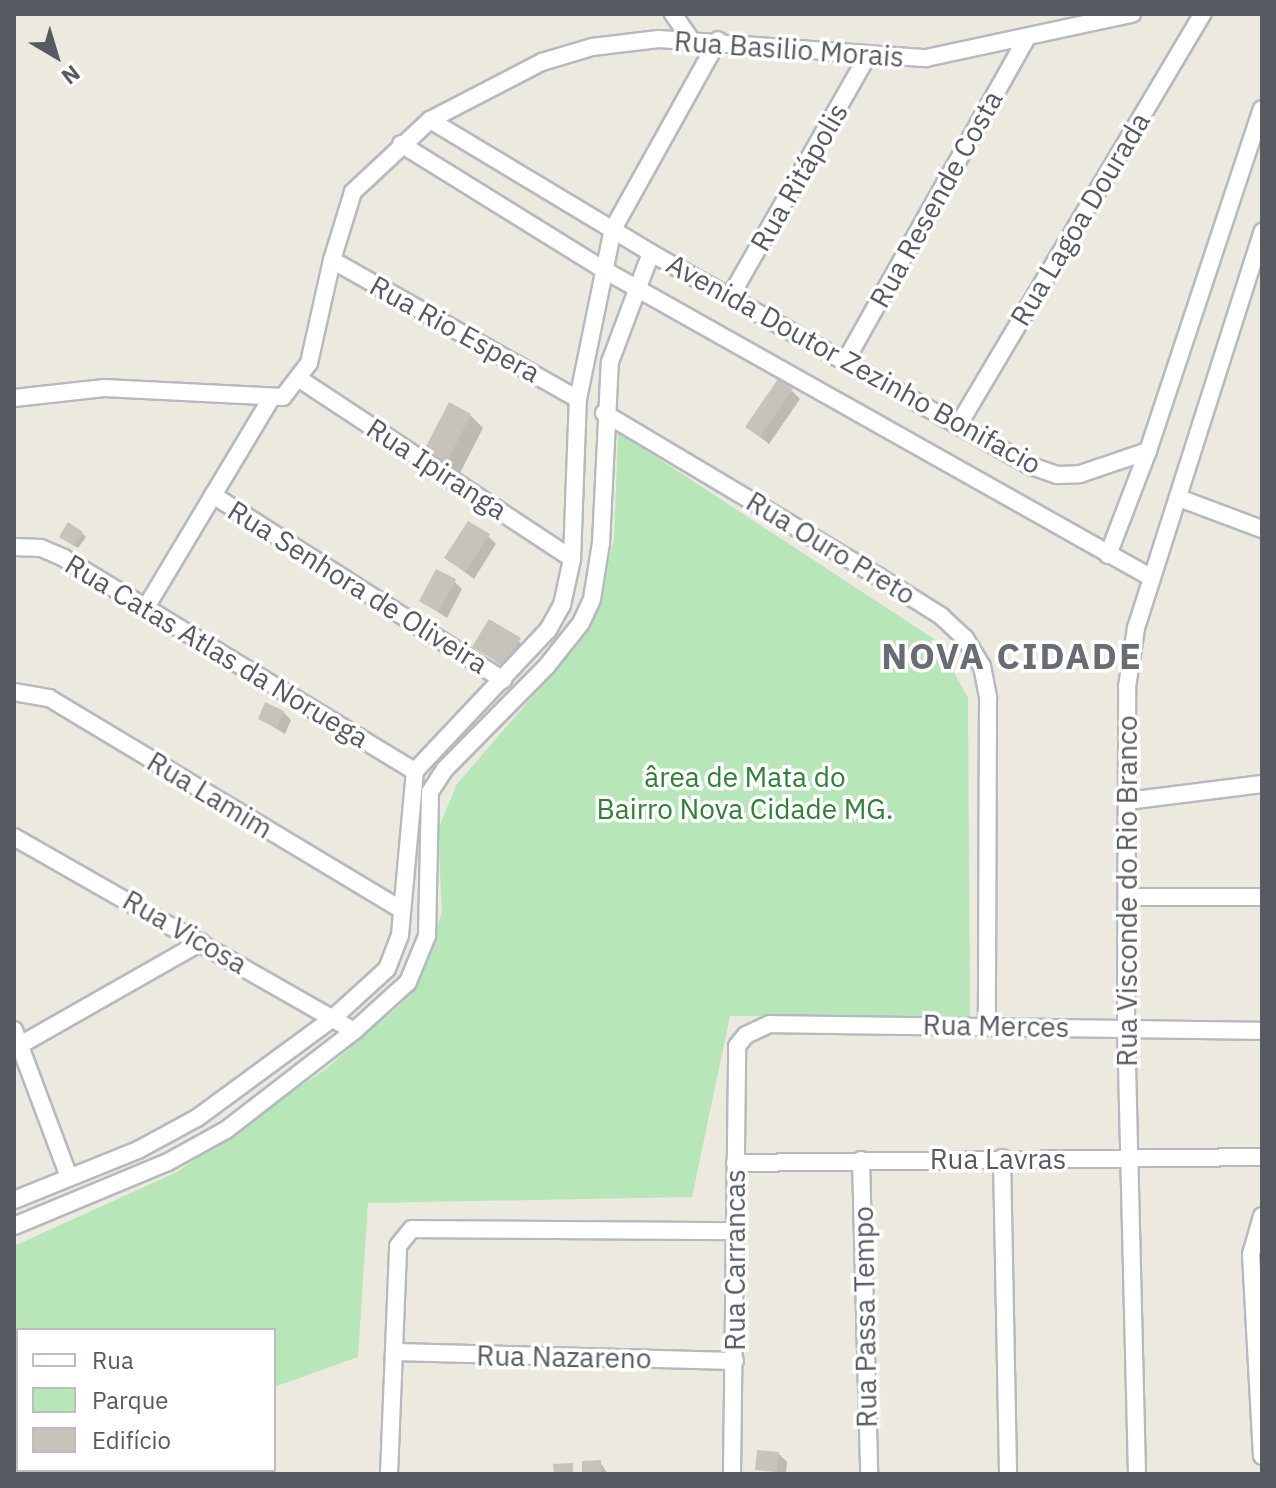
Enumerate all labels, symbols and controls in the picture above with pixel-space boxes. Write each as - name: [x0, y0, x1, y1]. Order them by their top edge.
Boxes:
- north arrow: [16, 16, 96, 96]
- street label: Rua Basilio Morais: [673, 24, 905, 74]
- text: N: [56, 59, 86, 92]
- street label: Rua Resende Costa: [862, 85, 1010, 313]
- street label: Rua Ritápolis: [743, 97, 855, 257]
- street label: Rua Lagoa Dourada: [1003, 106, 1157, 332]
- street label: Avenida Doutor Zezinho Bonifacio: [661, 247, 1047, 481]
- street label: Rua Rio Espera: [364, 268, 546, 390]
- street label: Rua Ipiranga: [361, 411, 513, 527]
- street label: Rua Ouro Preto: [740, 484, 922, 612]
- street label: Rua Senhora de Oliveira: [222, 493, 494, 681]
- street label: Rua Catas Atlas da Noruega: [59, 547, 375, 755]
- district label: NOVA CIDADE: [881, 634, 1143, 678]
- street label: Rua Visconde do Rio Branco: [1110, 715, 1144, 1067]
- street label: Rua Lamim: [141, 744, 279, 846]
- park label: ârea de Mata do Bairro Nova Cidade MG.: [597, 760, 893, 826]
- street label: Rua Vicosa: [117, 883, 253, 981]
- street label: Rua Merces: [922, 1008, 1070, 1044]
- street label: Rua Lavras: [930, 1142, 1066, 1176]
- street label: Rua Carrancas: [718, 1169, 752, 1351]
- street label: Rua Passa Tempo: [846, 1206, 884, 1428]
- legend: [16, 1328, 276, 1472]
- street label: Rua Nazareno: [476, 1339, 652, 1375]
- text: Rua: [92, 1344, 134, 1376]
- text: Parque: [92, 1384, 169, 1416]
- text: Edifício: [92, 1424, 171, 1456]

